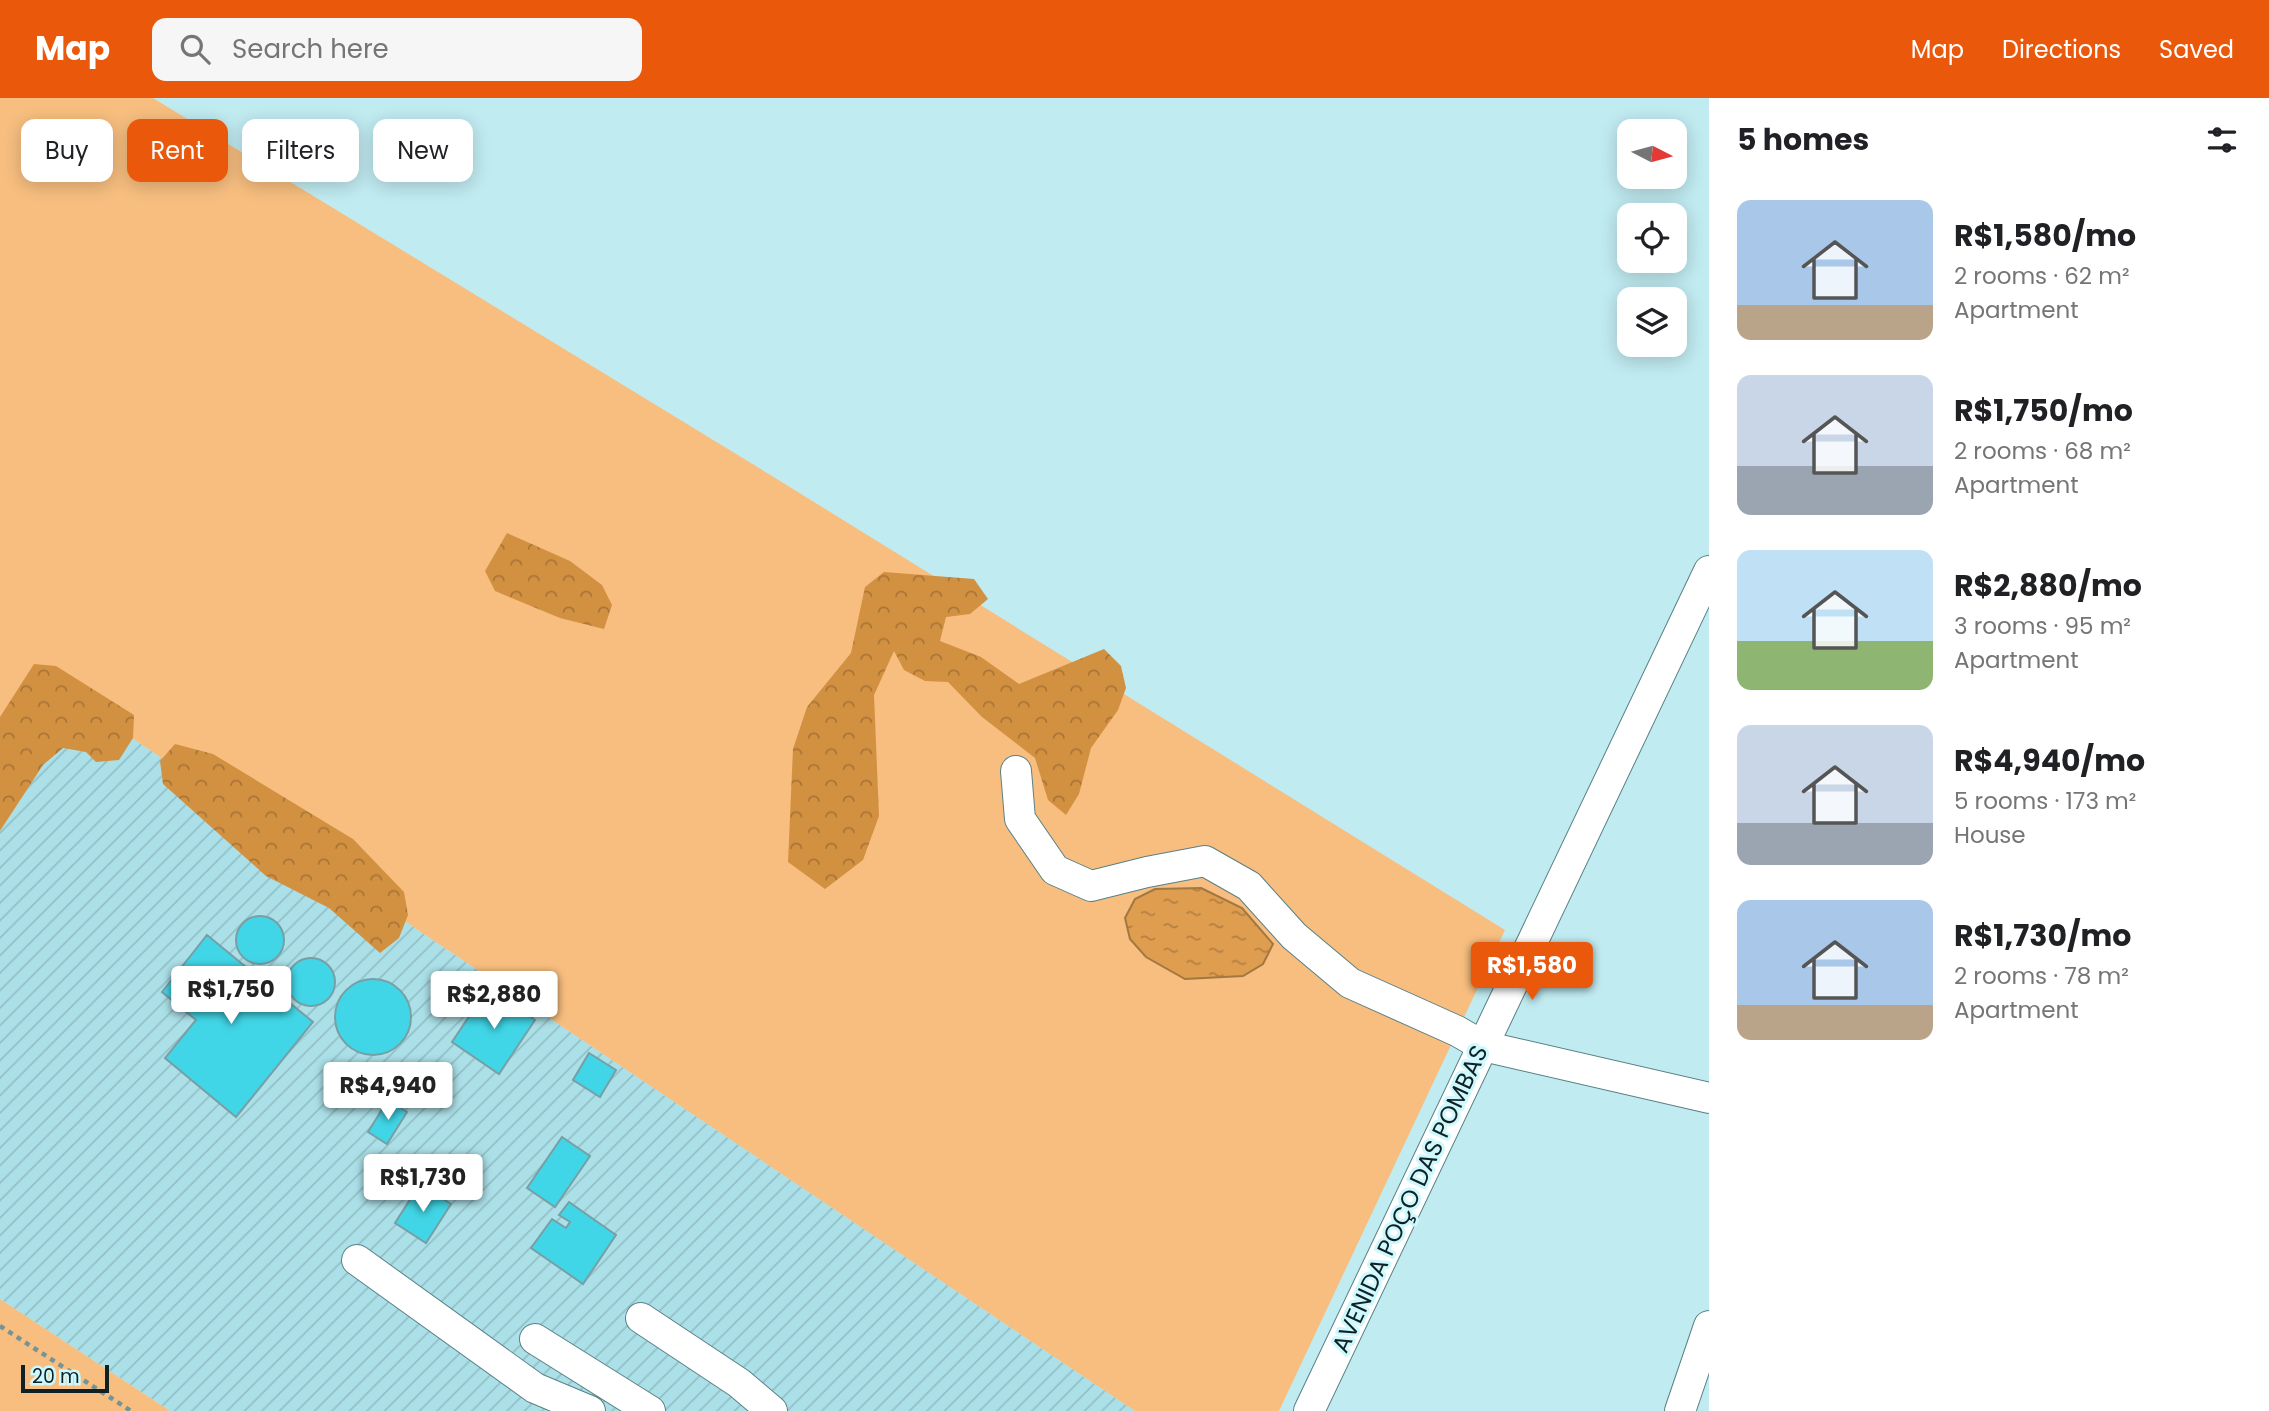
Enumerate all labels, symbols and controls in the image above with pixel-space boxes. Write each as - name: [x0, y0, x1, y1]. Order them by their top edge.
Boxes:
- search box: [152, 18, 642, 81]
- text: Map: [35, 25, 110, 72]
- icon: search: [176, 30, 214, 68]
- text: Search here: [232, 31, 389, 67]
- text: Map: [1911, 33, 1964, 66]
- text: Directions: [2002, 33, 2121, 66]
- text: Saved: [2159, 33, 2234, 66]
- text: 5 homes: [1737, 118, 1869, 161]
- chip: Buy: [21, 119, 113, 182]
- chip: Rent: [127, 119, 228, 182]
- chip: Filters: [242, 119, 359, 182]
- chip: New: [373, 119, 473, 182]
- north arrow: [1617, 119, 1687, 189]
- map controls: [1617, 119, 1687, 357]
- icon: filters: [2203, 121, 2241, 159]
- button: locate: [1617, 203, 1687, 273]
- text: R$1,580/mo: [1954, 214, 2136, 257]
- icon: home: [1793, 228, 1877, 312]
- text: 2 rooms · 62 m²: [1954, 260, 2130, 292]
- button: layers: [1617, 287, 1687, 357]
- text: Apartment: [1954, 294, 2079, 326]
- text: R$1,750/mo: [1954, 389, 2133, 432]
- icon: home: [1793, 403, 1877, 487]
- text: 2 rooms · 68 m²: [1954, 435, 2131, 467]
- text: Apartment: [1954, 469, 2079, 501]
- text: R$2,880/mo: [1954, 564, 2142, 607]
- icon: home: [1793, 578, 1877, 662]
- text: 3 rooms · 95 m²: [1954, 610, 2131, 642]
- text: Apartment: [1954, 644, 2079, 676]
- text: R$4,940/mo: [1954, 739, 2145, 782]
- icon: home: [1793, 753, 1877, 837]
- text: 5 rooms · 173 m²: [1954, 785, 2136, 817]
- text: House: [1954, 819, 2026, 851]
- text: R$1,730/mo: [1954, 914, 2131, 957]
- icon: home: [1793, 928, 1877, 1012]
- pin: R$1,580: [1467, 942, 1597, 1002]
- text: R$1,580: [1487, 949, 1577, 981]
- text: 2 rooms · 78 m²: [1954, 960, 2129, 992]
- pin: R$1,750: [166, 967, 296, 1026]
- pin: R$2,880: [429, 972, 559, 1031]
- text: R$1,750: [187, 973, 275, 1005]
- text: R$2,880: [447, 978, 541, 1010]
- text: Apartment: [1954, 994, 2079, 1026]
- street label: AVENIDA POÇO DAS POMBAS: [1324, 1040, 1495, 1358]
- pin: R$4,940: [323, 1062, 453, 1122]
- text: R$4,940: [339, 1069, 437, 1101]
- pin: R$1,730: [358, 1154, 488, 1214]
- text: R$1,730: [380, 1161, 466, 1193]
- scale bar: [21, 1362, 108, 1394]
- text: 20 m: [32, 1363, 80, 1390]

